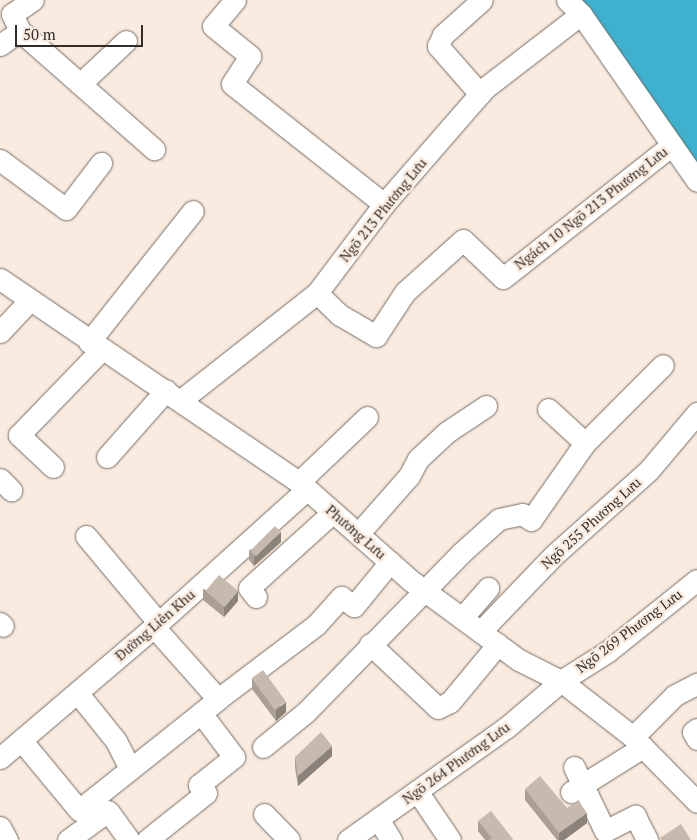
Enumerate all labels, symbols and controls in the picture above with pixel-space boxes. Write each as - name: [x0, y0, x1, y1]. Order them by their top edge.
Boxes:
- scale bar: [18, 15, 145, 47]
- text: 50 m: [23, 24, 56, 44]
- street label: Ngách 10 Ngõ 213 Phương Lưu: [511, 143, 671, 273]
- street label: Ngõ 213 Phương Lưu: [336, 155, 430, 265]
- street label: Ngõ 255 Phương Lưu: [538, 474, 644, 572]
- street label: Phương Lưu: [323, 501, 389, 563]
- street label: Đường Liên Khu: [112, 586, 198, 664]
- street label: Ngõ 269 Phương Lưu: [573, 586, 685, 676]
- street label: Ngõ 264 Phương Lưu: [399, 718, 513, 808]

